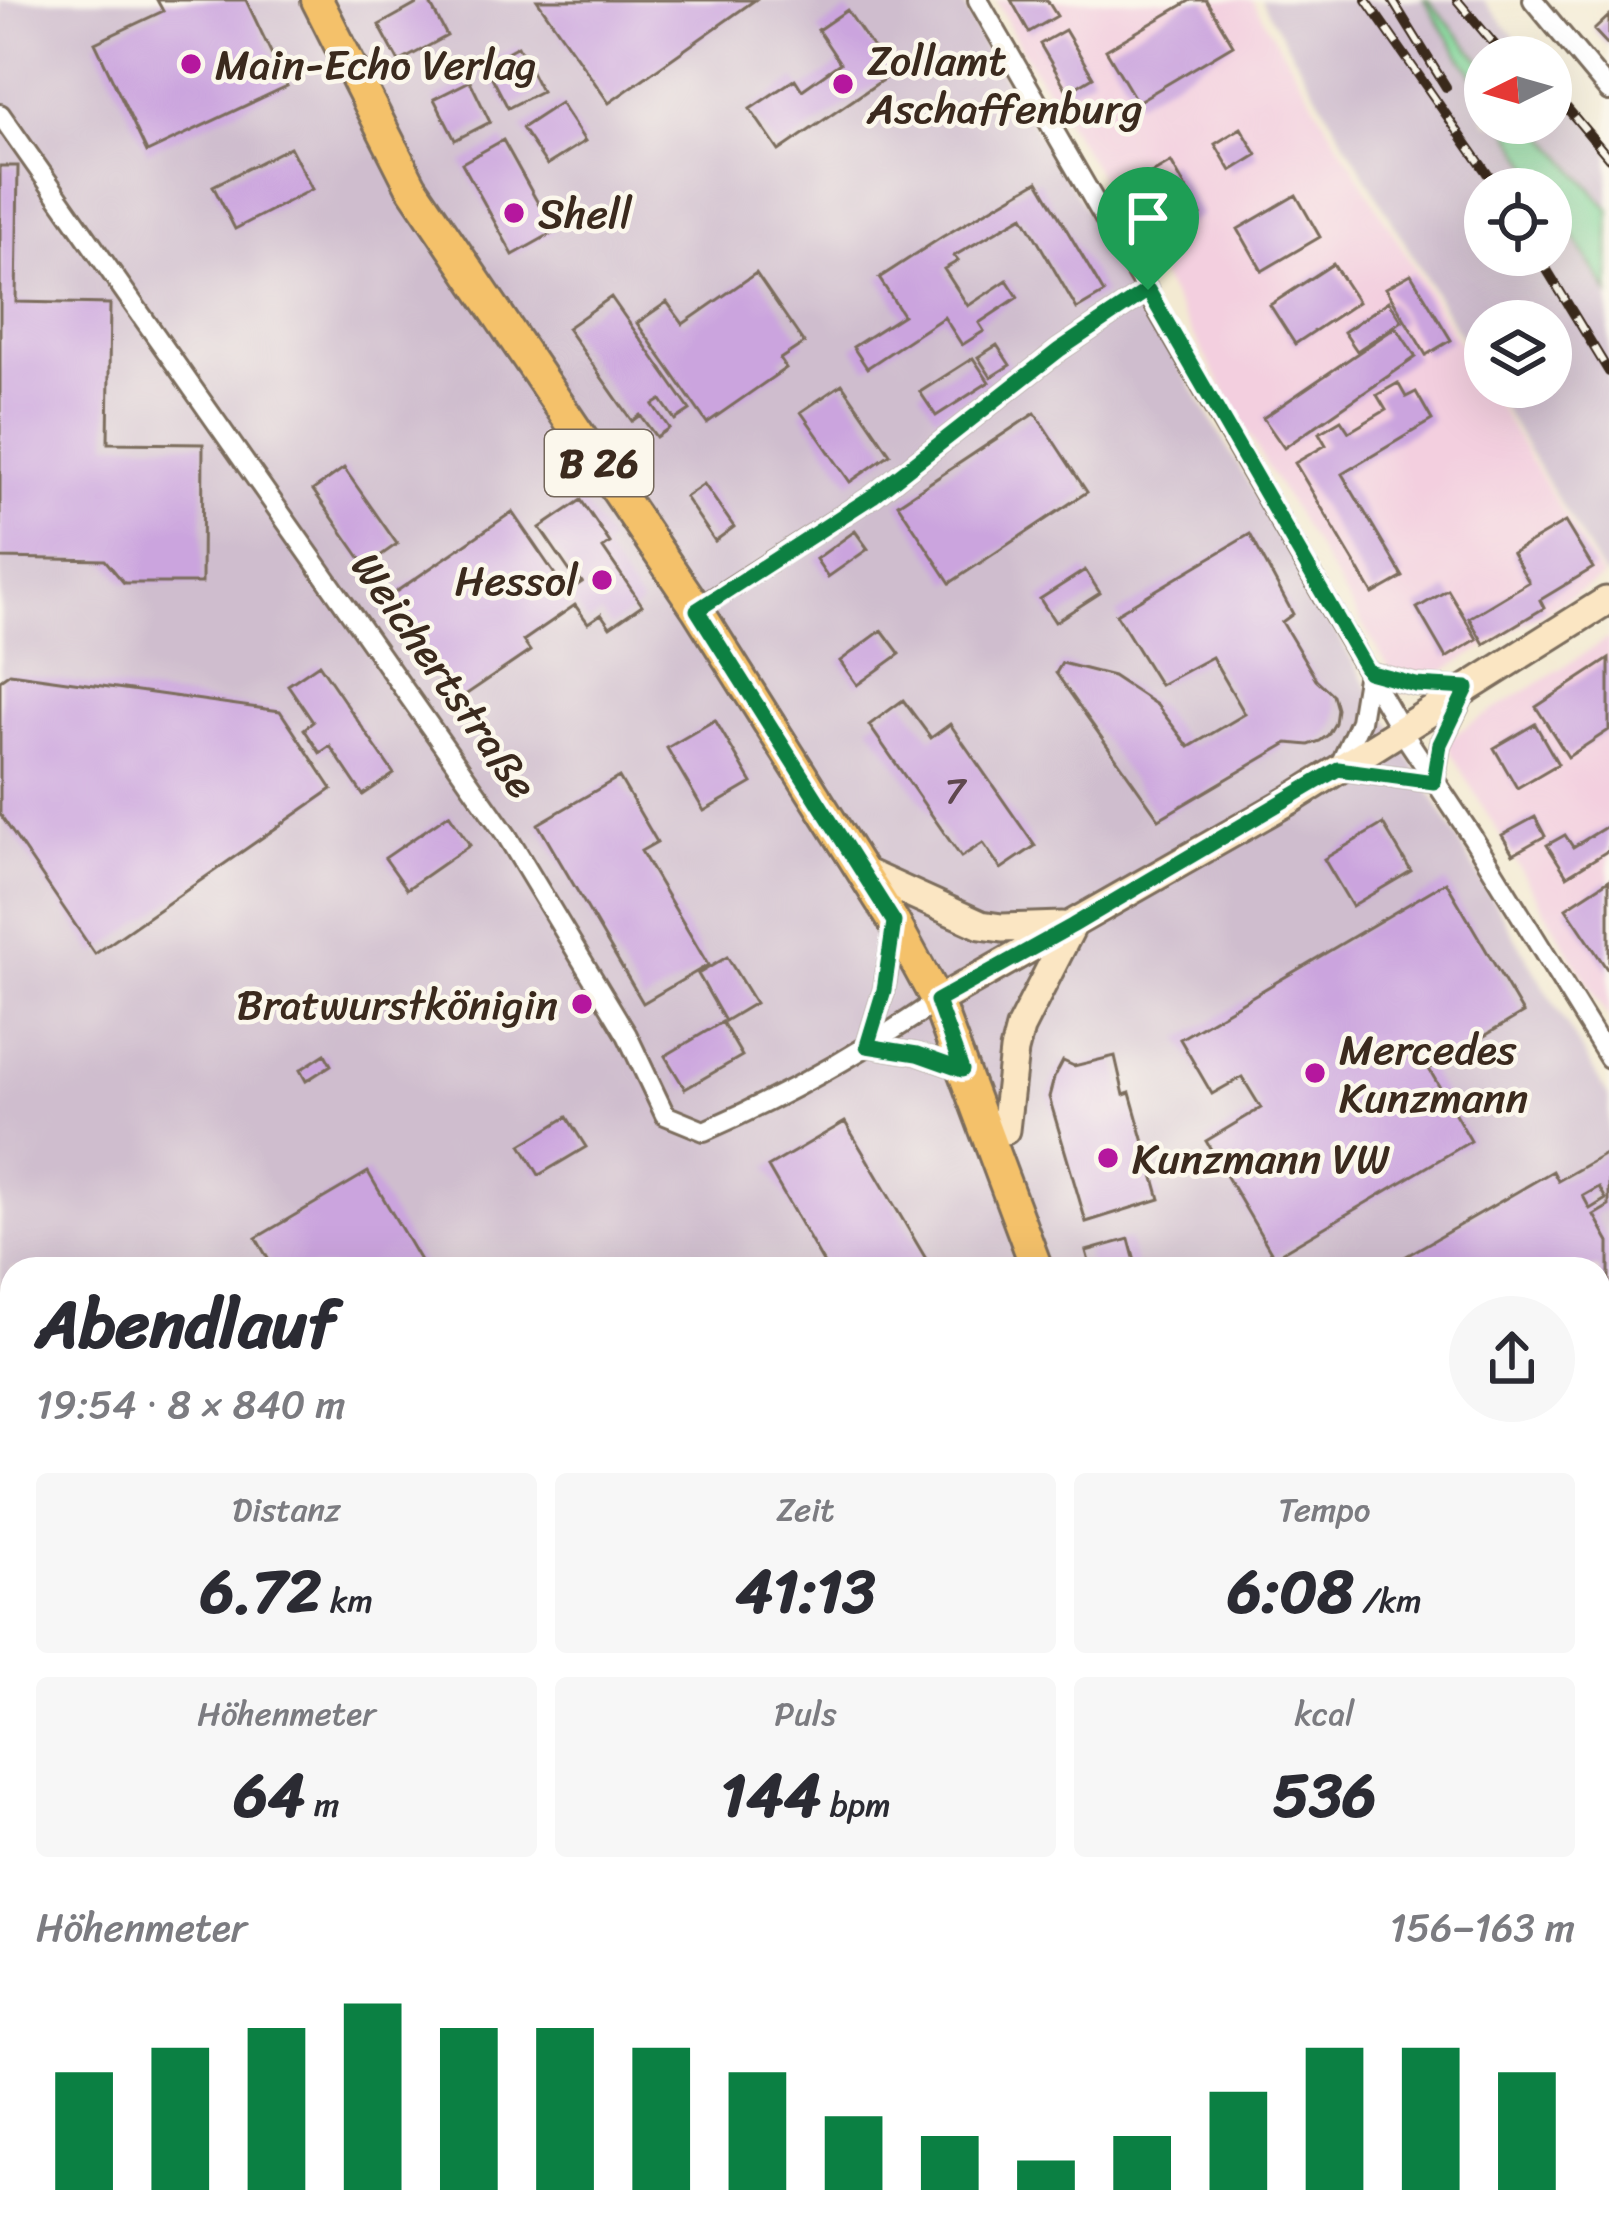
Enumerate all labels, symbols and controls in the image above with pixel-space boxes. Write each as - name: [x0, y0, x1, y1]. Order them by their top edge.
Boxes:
- place label: Zollamt Aschaffenburg: [866, 24, 1143, 146]
- place label: Main-Echo Verlag: [215, 28, 537, 102]
- north arrow: [1464, 36, 1572, 144]
- map controls: [1464, 36, 1572, 408]
- marker: Main-Echo Verlag: [178, 51, 204, 77]
- marker: Zollamt Aschaffenburg: [830, 71, 856, 97]
- pin: [1097, 167, 1199, 290]
- button: locate: [1464, 168, 1572, 276]
- place label: Shell: [538, 177, 633, 251]
- icon: arrive: [1115, 185, 1181, 251]
- marker: Shell: [501, 200, 527, 226]
- button: layers: [1464, 300, 1572, 408]
- road number: B 26: [545, 430, 653, 496]
- street label: Weichertstraße: [331, 536, 558, 815]
- place label: Hessol: [455, 544, 579, 618]
- marker: Hessol: [589, 567, 615, 593]
- house number: 7: [945, 759, 968, 823]
- place label: Bratwurstkönigin: [237, 968, 558, 1042]
- marker: Bratwurstkönigin: [569, 991, 595, 1017]
- place label: Mercedes Kunzmann: [1339, 1013, 1528, 1135]
- marker: Mercedes Kunzmann: [1302, 1060, 1328, 1086]
- place label: Kunzmann VW: [1132, 1122, 1390, 1196]
- marker: Kunzmann VW: [1095, 1145, 1121, 1171]
- text: Abendlauf: [36, 1266, 336, 1383]
- button: share: [1449, 1296, 1575, 1422]
- text: 19:54 · 8 × 840 m: [36, 1370, 346, 1439]
- text: Distanz: [232, 1481, 341, 1539]
- text: Zeit: [776, 1481, 835, 1539]
- text: Tempo: [1279, 1481, 1370, 1539]
- text: 6.72: [200, 1539, 321, 1645]
- text: 41:13: [735, 1539, 876, 1645]
- text: 6:08: [1227, 1539, 1354, 1645]
- text: km: [321, 1572, 373, 1630]
- text: /km: [1354, 1572, 1422, 1630]
- text: Höhenmeter: [197, 1685, 376, 1743]
- text: Puls: [774, 1685, 837, 1743]
- text: kcal: [1295, 1685, 1354, 1743]
- text: 64: [234, 1743, 305, 1849]
- text: 144: [720, 1743, 821, 1849]
- text: 536: [1273, 1743, 1376, 1849]
- text: m: [305, 1776, 339, 1834]
- text: bpm: [821, 1776, 891, 1834]
- text: Höhenmeter: [36, 1893, 247, 1962]
- text: 156–163 m: [1390, 1893, 1575, 1962]

